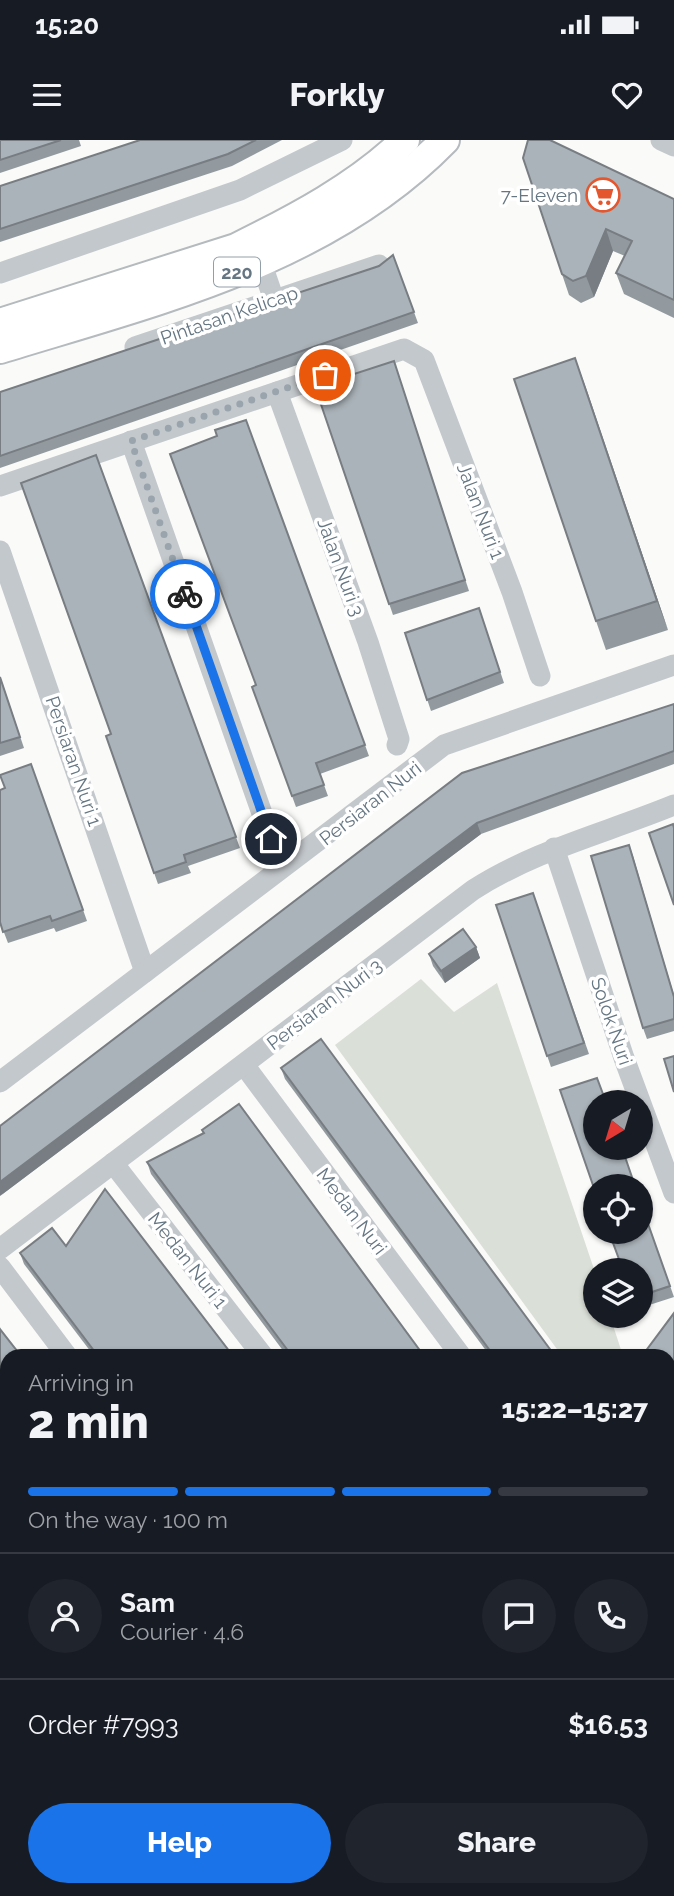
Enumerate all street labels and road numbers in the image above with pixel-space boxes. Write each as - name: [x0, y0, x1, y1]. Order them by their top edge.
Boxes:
- road number: 220: [214, 258, 260, 286]
- street label: Pintasan Kelicap: [157, 281, 301, 349]
- street label: Jalan Nuri 1: [453, 460, 509, 562]
- street label: Jalan Nuri 3: [313, 515, 369, 619]
- street label: Persiaran Nuri 1: [41, 693, 107, 829]
- street label: Persiaran Nuri: [315, 757, 425, 849]
- street label: Persiaran Nuri 3: [262, 954, 386, 1054]
- street label: Solok Nuri: [587, 974, 637, 1068]
- street label: Medan Nuri: [312, 1163, 392, 1259]
- street label: Medan Nuri 1: [144, 1208, 232, 1312]

